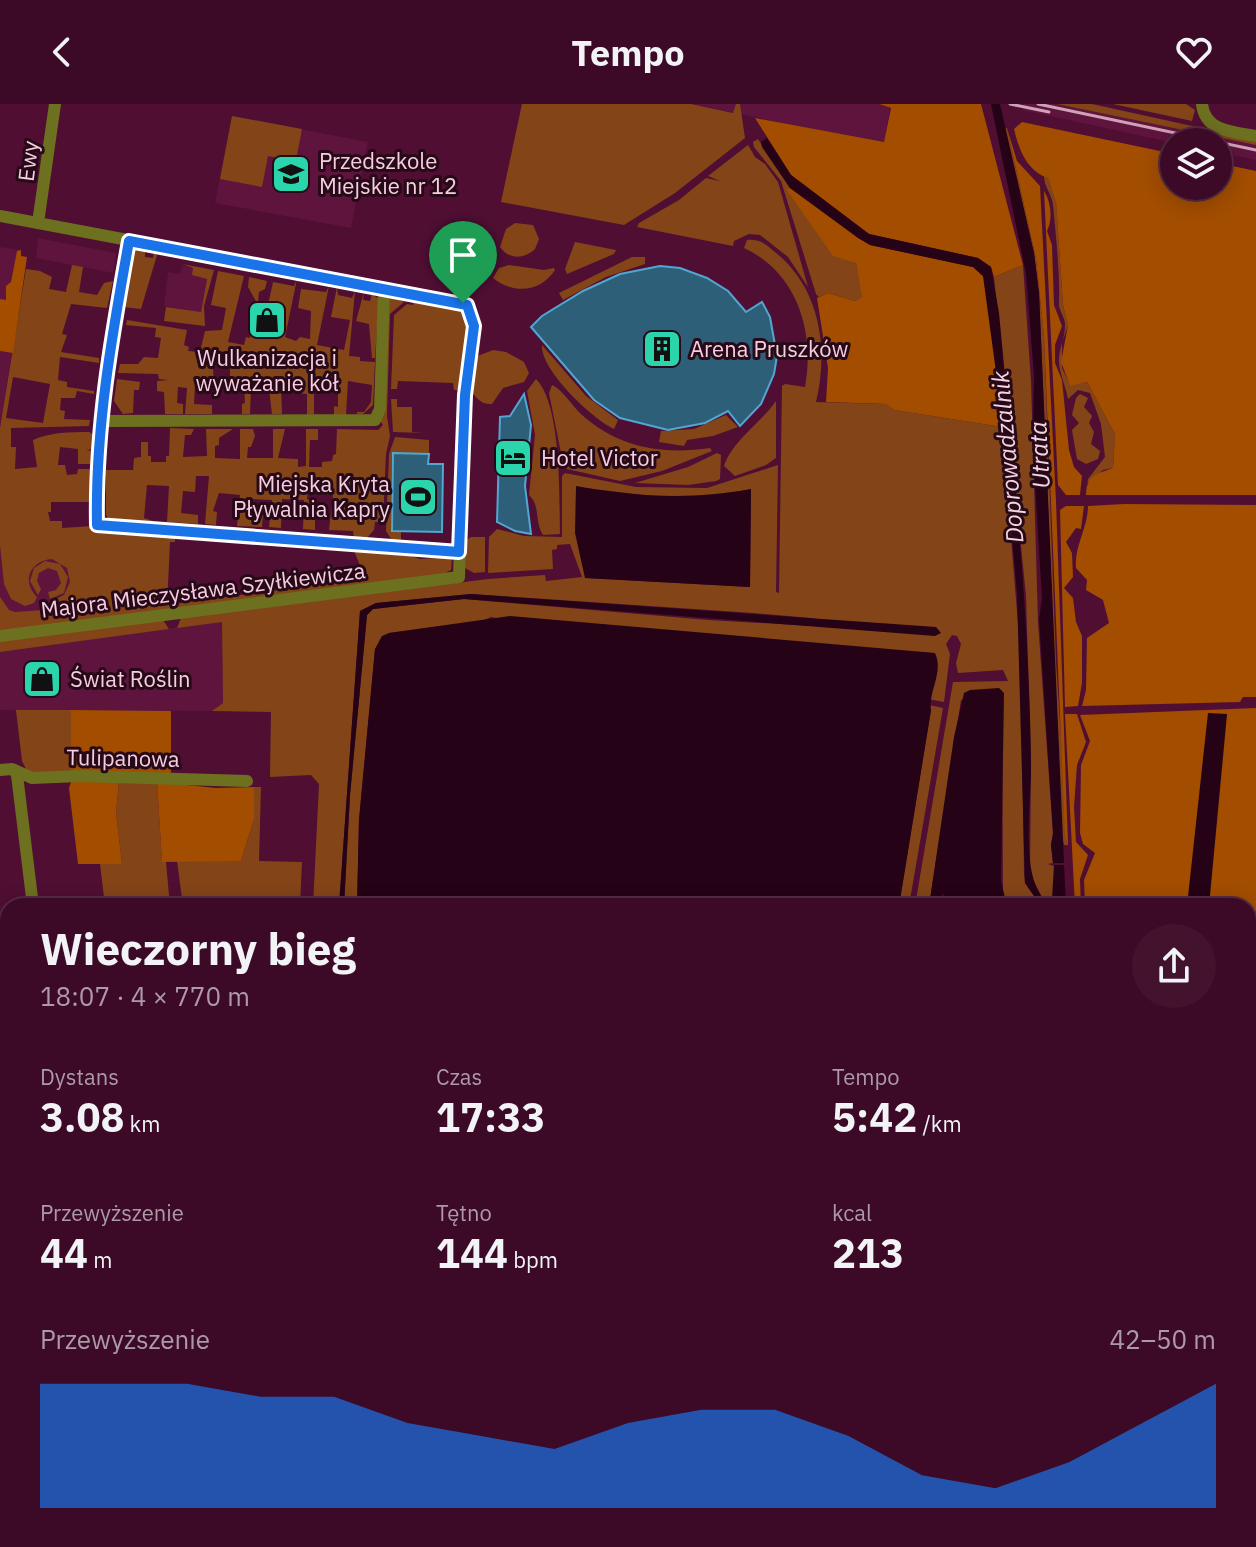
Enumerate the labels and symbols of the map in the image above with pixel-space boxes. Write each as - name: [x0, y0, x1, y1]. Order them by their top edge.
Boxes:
- street label: Ewy: [11, 139, 44, 183]
- place label: Przedszkole Miejskie nr 12: [319, 146, 457, 200]
- school or university icon: Przedszkole Miejskie nr 12: [270, 153, 312, 195]
- pin: [429, 221, 497, 303]
- shop icon: Wulkanizacja i wyważanie kół: [246, 299, 288, 341]
- building icon: Arena Pruszków: [641, 328, 683, 370]
- place label: Arena Pruszków: [690, 334, 848, 363]
- place label: Wulkanizacja i wyważanie kół: [195, 343, 339, 397]
- water label: Doprowadzalnik: [983, 369, 1030, 544]
- water label: Utrata: [1021, 421, 1057, 490]
- hotel icon: Hotel Victor: [492, 437, 534, 479]
- place label: Hotel Victor: [541, 443, 658, 472]
- place label: Miejska Kryta Pływalnia Kapry: [233, 469, 390, 523]
- sports icon: Miejska Kryta Pływalnia Kapry: [397, 476, 439, 518]
- street label: Majora Mieczysława Szyłkiewicza: [39, 555, 367, 624]
- shop icon: Świat Roślin: [21, 658, 63, 700]
- place label: Świat Roślin: [70, 664, 191, 693]
- street label: Tulipanowa: [66, 742, 180, 773]

